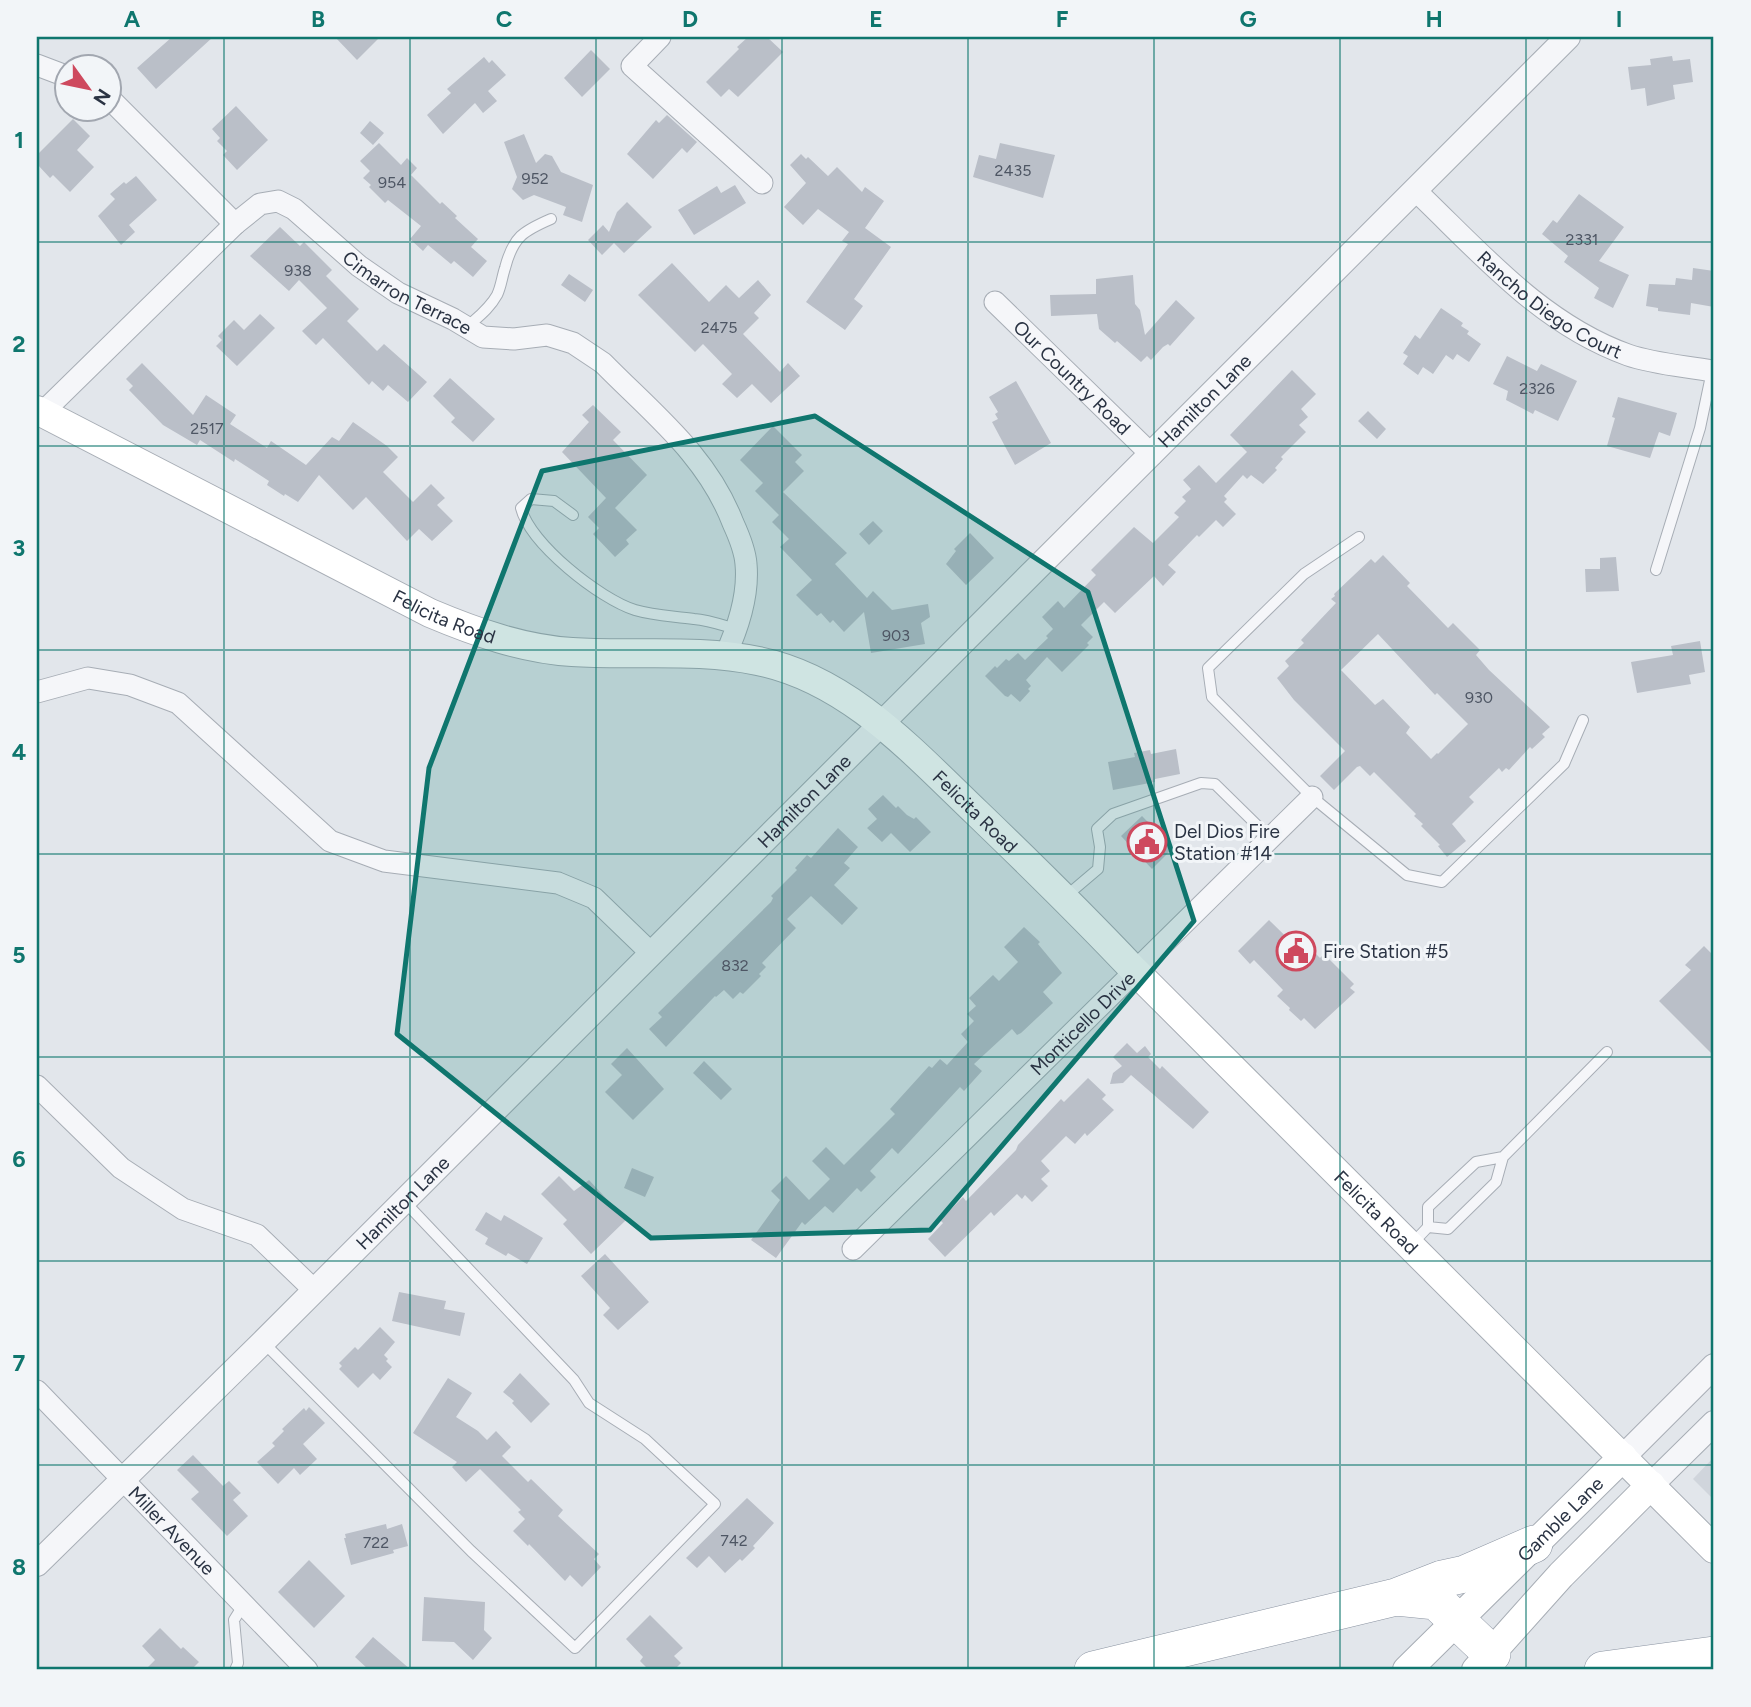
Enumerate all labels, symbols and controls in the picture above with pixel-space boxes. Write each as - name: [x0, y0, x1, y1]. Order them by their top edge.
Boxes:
- text: A: [124, 5, 141, 33]
- text: B: [311, 5, 325, 33]
- text: C: [496, 5, 513, 33]
- text: D: [682, 5, 698, 33]
- text: E: [869, 5, 883, 33]
- text: F: [1056, 5, 1069, 33]
- text: G: [1239, 5, 1257, 33]
- text: H: [1425, 5, 1443, 33]
- text: I: [1616, 5, 1622, 33]
- north arrow: [52, 52, 122, 122]
- text: N: [88, 85, 115, 109]
- text: 1: [14, 126, 24, 154]
- house number: 2435: [995, 161, 1031, 180]
- house number: 952: [521, 169, 549, 188]
- house number: 954: [378, 173, 406, 192]
- house number: 2331: [1566, 230, 1598, 249]
- street label: Cimarron Terrace: [338, 246, 476, 339]
- street label: Rancho Diego Court: [1473, 246, 1625, 363]
- house number: 938: [284, 261, 312, 280]
- street label: Our Country Road: [1009, 315, 1136, 440]
- house number: 2475: [701, 318, 737, 337]
- text: 2: [12, 330, 26, 358]
- street label: Hamilton Lane: [1153, 349, 1256, 452]
- house number: 2326: [1519, 379, 1555, 398]
- house number: 2517: [190, 419, 224, 438]
- text: 3: [13, 534, 25, 562]
- street label: Felicita Road: [389, 584, 498, 648]
- house number: 903: [882, 626, 910, 645]
- house number: 930: [1465, 688, 1493, 707]
- text: 4: [12, 738, 26, 766]
- street label: Hamilton Lane: [753, 749, 856, 852]
- street label: Felicita Road: [928, 765, 1023, 858]
- place label: Del Dios Fire Station #14: [1174, 820, 1280, 865]
- public building icon: Del Dios Fire Station #14: [1126, 821, 1168, 863]
- public building icon: Fire Station #5: [1275, 930, 1317, 972]
- place label: Fire Station #5: [1323, 940, 1449, 963]
- text: 5: [12, 941, 26, 969]
- house number: 832: [721, 956, 749, 975]
- street label: Monticello Drive: [1025, 966, 1140, 1080]
- text: 6: [12, 1145, 26, 1173]
- street label: Hamilton Lane: [351, 1151, 454, 1254]
- street label: Felicita Road: [1330, 1165, 1423, 1259]
- text: 7: [13, 1349, 26, 1377]
- street label: Gamble Lane: [1512, 1472, 1608, 1566]
- street label: Miller Avenue: [124, 1481, 220, 1580]
- house number: 742: [720, 1531, 748, 1550]
- house number: 722: [363, 1533, 389, 1552]
- text: 8: [12, 1553, 26, 1581]

